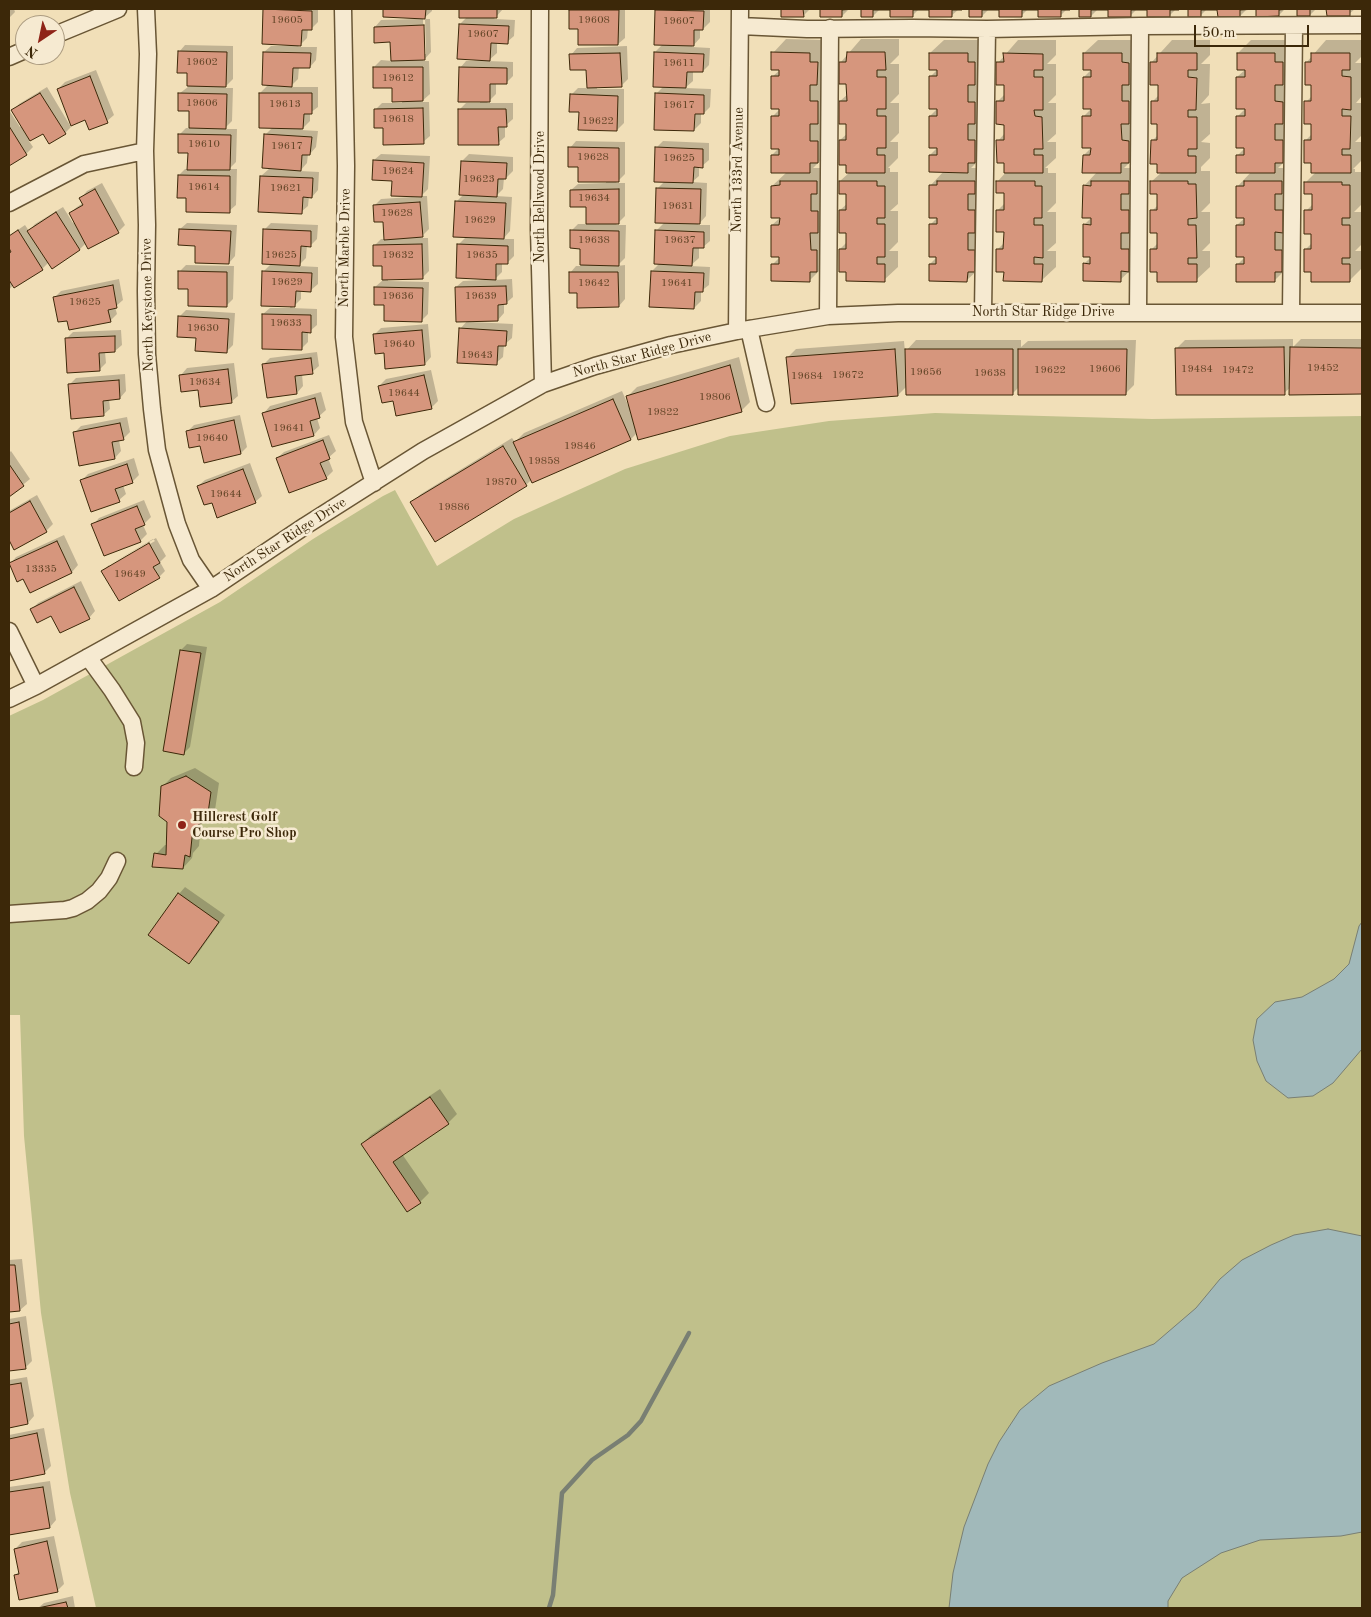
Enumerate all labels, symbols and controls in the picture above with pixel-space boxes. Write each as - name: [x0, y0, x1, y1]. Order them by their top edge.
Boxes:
- house number: 19605: [271, 13, 303, 27]
- house number: 19608: [578, 13, 610, 27]
- house number: 19607: [663, 14, 695, 28]
- north arrow: [15, 15, 65, 65]
- scale bar: [1196, 15, 1311, 47]
- text: 50 m: [1202, 26, 1236, 41]
- house number: 19607: [467, 27, 499, 41]
- text: N: [24, 43, 41, 60]
- house number: 19602: [186, 55, 218, 69]
- house number: 19611: [663, 56, 695, 70]
- house number: 19612: [382, 71, 414, 85]
- house number: 19606: [186, 96, 218, 110]
- house number: 19613: [269, 97, 301, 111]
- house number: 19617: [663, 98, 695, 112]
- street label: North 133rd Avenue: [729, 107, 747, 233]
- house number: 19618: [382, 112, 414, 126]
- house number: 19622: [582, 114, 614, 128]
- street label: North Bellwood Drive: [532, 131, 548, 263]
- house number: 19610: [188, 137, 220, 151]
- house number: 19617: [271, 139, 303, 153]
- house number: 19628: [577, 150, 609, 164]
- house number: 19625: [663, 151, 695, 165]
- house number: 19624: [382, 164, 414, 178]
- house number: 19623: [463, 172, 495, 186]
- house number: 19614: [188, 180, 220, 194]
- house number: 19621: [270, 181, 302, 195]
- street label: North Marble Drive: [336, 188, 354, 308]
- house number: 19634: [578, 191, 610, 205]
- house number: 19631: [662, 199, 694, 213]
- house number: 19628: [381, 206, 413, 220]
- house number: 19629: [464, 213, 496, 227]
- house number: 19638: [578, 233, 610, 247]
- house number: 19637: [664, 233, 696, 247]
- street label: North Keystone Drive: [138, 238, 158, 372]
- house number: 19625: [265, 248, 297, 262]
- house number: 19632: [382, 248, 414, 262]
- house number: 19635: [466, 248, 498, 262]
- house number: 19629: [271, 275, 303, 289]
- house number: 19642: [578, 276, 610, 290]
- house number: 19641: [661, 276, 693, 290]
- house number: 19636: [382, 289, 414, 303]
- house number: 19639: [465, 289, 497, 303]
- house number: 19625: [69, 295, 101, 309]
- street label: North Star Ridge Drive: [972, 304, 1114, 320]
- house number: 19633: [270, 316, 302, 330]
- house number: 19630: [187, 321, 219, 335]
- street label: North Star Ridge Drive: [571, 328, 713, 382]
- house number: 19640: [383, 337, 415, 351]
- house number: 19643: [461, 348, 493, 362]
- house number: 19452: [1307, 361, 1339, 375]
- house number: 19606: [1089, 362, 1121, 376]
- house number: 19484: [1181, 362, 1213, 376]
- house number: 19622: [1034, 363, 1066, 377]
- house number: 19472: [1222, 363, 1254, 377]
- house number: 19656: [910, 365, 942, 379]
- house number: 19638: [974, 366, 1006, 380]
- house number: 19672: [832, 368, 864, 382]
- house number: 19684: [791, 369, 823, 383]
- house number: 19634: [189, 375, 221, 389]
- house number: 19644: [388, 386, 420, 400]
- house number: 19806: [699, 390, 731, 404]
- house number: 19822: [647, 405, 679, 419]
- house number: 19641: [273, 421, 305, 435]
- house number: 19640: [196, 431, 228, 445]
- house number: 19846: [564, 439, 596, 453]
- house number: 19858: [528, 454, 560, 468]
- house number: 19870: [485, 475, 517, 489]
- house number: 19644: [210, 487, 242, 501]
- street label: North Star Ridge Drive: [221, 494, 349, 586]
- house number: 19886: [438, 500, 470, 514]
- house number: 13335: [25, 562, 57, 576]
- house number: 19649: [114, 567, 146, 581]
- place label: Hillcrest Golf Course Pro Shop: [192, 809, 297, 842]
- marker: Hillcrest Golf Course Pro Shop: [176, 819, 188, 831]

